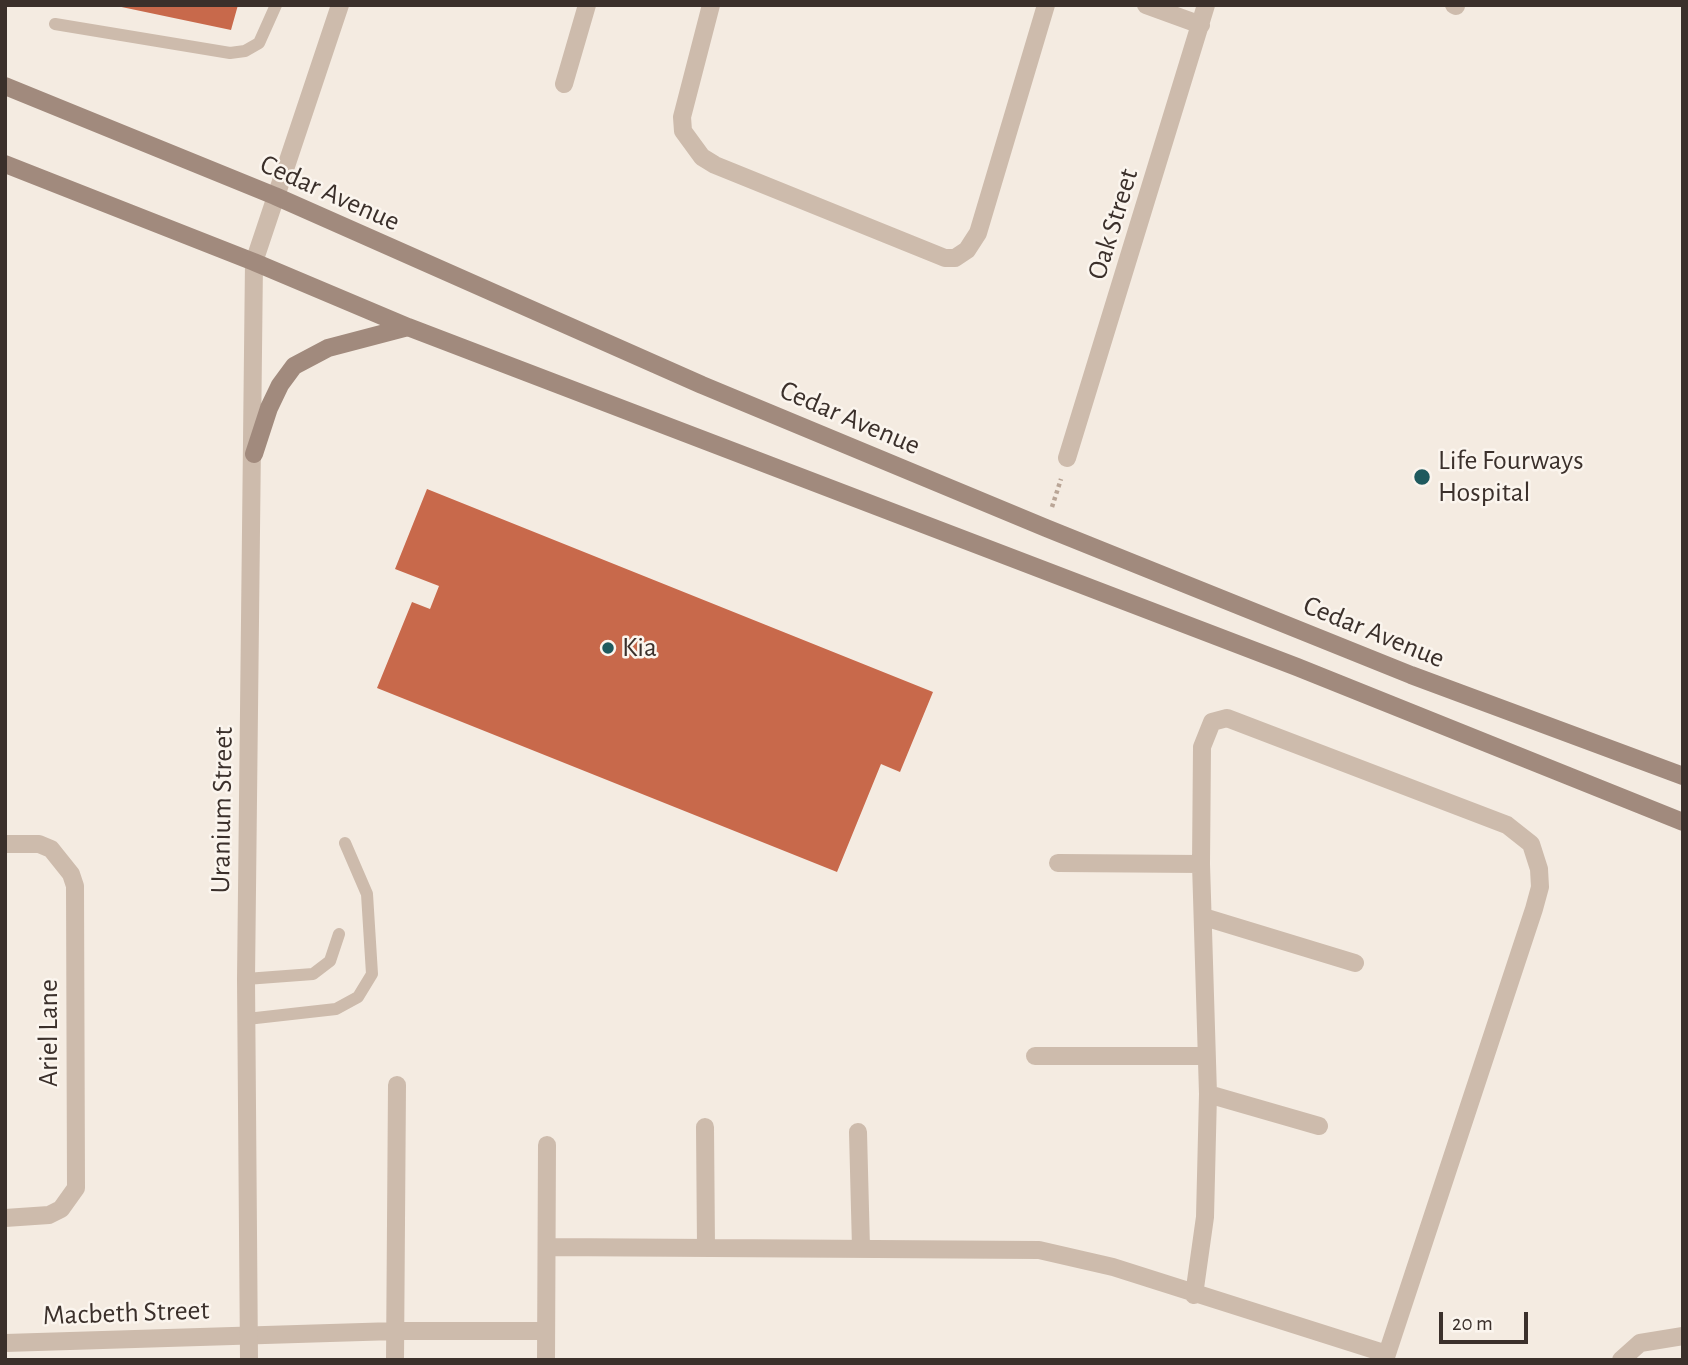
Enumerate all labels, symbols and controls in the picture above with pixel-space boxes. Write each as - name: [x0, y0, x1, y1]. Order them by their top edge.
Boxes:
- street label: Cedar Avenue: [255, 147, 405, 239]
- street label: Oak Street: [1080, 165, 1146, 283]
- street label: Cedar Avenue: [775, 373, 925, 463]
- place label: Life Fourways Hospital: [1438, 444, 1584, 510]
- marker: Life Fourways Hospital: [1412, 467, 1432, 487]
- street label: Cedar Avenue: [1298, 588, 1450, 676]
- place label: Kia: [622, 631, 657, 665]
- marker: Kia: [600, 640, 616, 656]
- street label: Uranium Street: [204, 726, 240, 894]
- street label: Ariel Lane: [32, 979, 66, 1087]
- street label: Macbeth Street: [42, 1293, 210, 1333]
- scale bar: [1443, 1298, 1532, 1342]
- text: 20 m: [1452, 1313, 1493, 1334]

